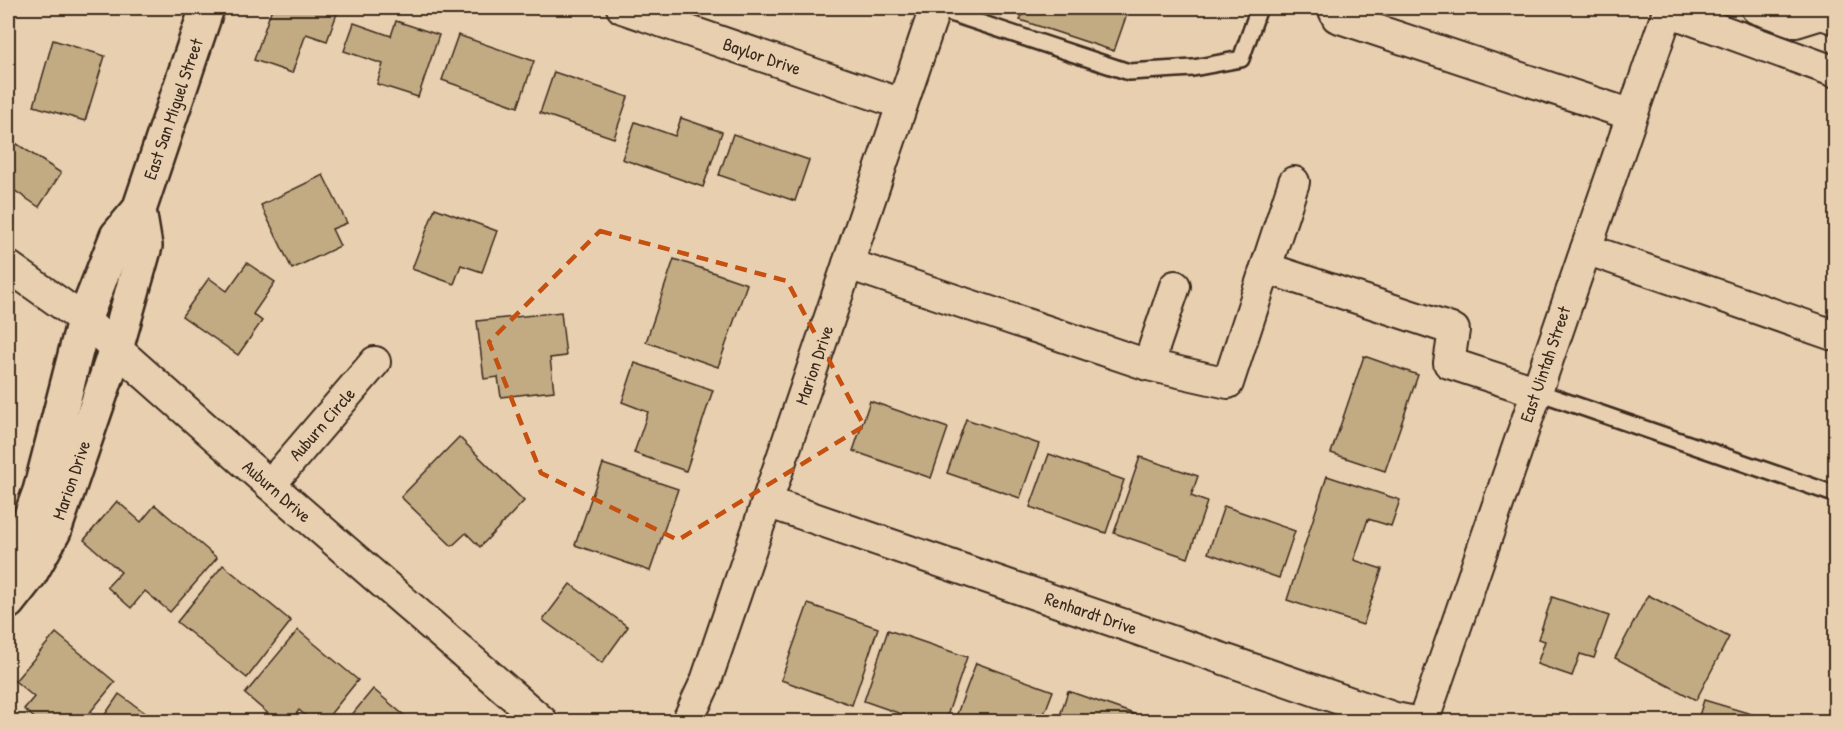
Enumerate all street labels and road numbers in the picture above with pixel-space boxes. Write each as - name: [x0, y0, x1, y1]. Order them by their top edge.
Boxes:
- street label: Baylor Drive: [720, 31, 804, 81]
- street label: East San Miguel Street: [137, 34, 209, 183]
- street label: East Uintah Street: [1513, 302, 1577, 425]
- street label: Marion Drive: [789, 322, 839, 408]
- street label: Auburn Circle: [283, 382, 361, 466]
- street label: Marion Drive: [46, 437, 96, 523]
- street label: Auburn Drive: [237, 454, 317, 528]
- street label: Renhardt Drive: [1041, 586, 1141, 640]

